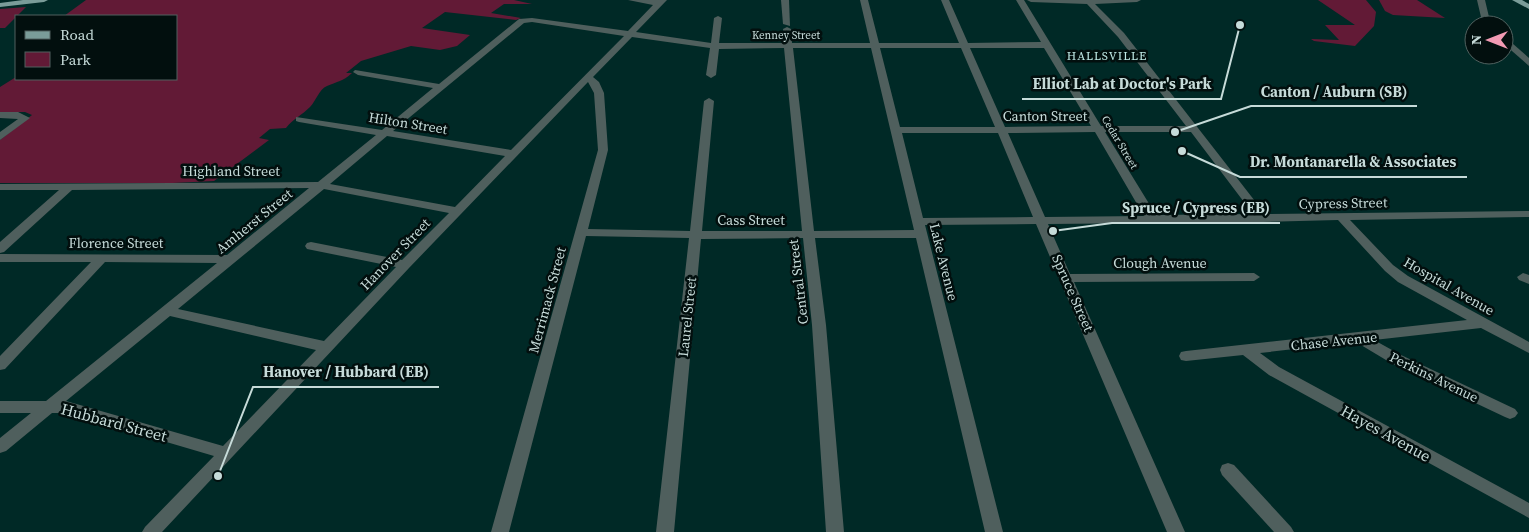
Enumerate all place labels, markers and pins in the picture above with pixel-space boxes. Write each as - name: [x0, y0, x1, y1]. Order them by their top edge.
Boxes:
- callout: Elliot Lab at Doctor's Park: [1022, 69, 1221, 99]
- callout: Canton / Auburn (SB): [1251, 76, 1417, 106]
- callout: Dr. Montanarella & Associates: [1240, 147, 1467, 177]
- callout: Spruce / Cypress (EB): [1112, 193, 1280, 223]
- callout: Hanover / Hubbard (EB): [253, 357, 439, 387]

